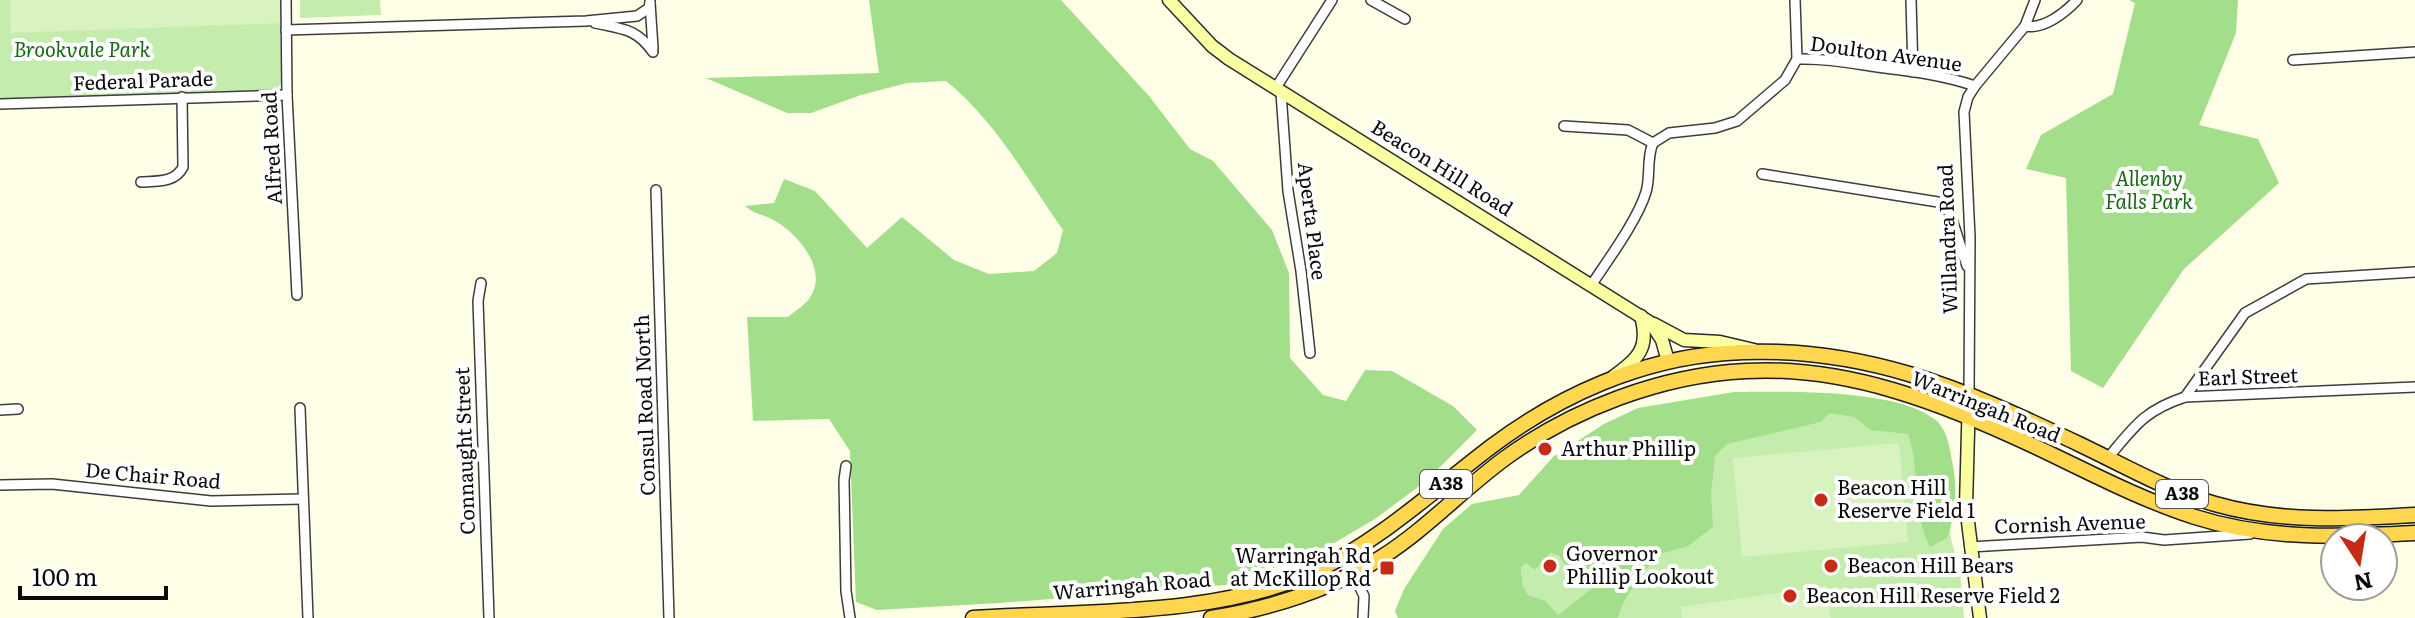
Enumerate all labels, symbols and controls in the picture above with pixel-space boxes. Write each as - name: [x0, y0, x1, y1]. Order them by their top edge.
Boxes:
- street label: Doulton Avenue: [1808, 27, 1964, 78]
- park label: Brookvale Park: [14, 33, 151, 63]
- street label: Federal Parade: [72, 62, 214, 96]
- street label: Alfred Road: [252, 91, 288, 206]
- street label: Beacon Hill Road: [1366, 111, 1520, 222]
- street label: Aperta Place: [1292, 160, 1336, 281]
- park label: Allenby Falls Park: [2105, 162, 2193, 215]
- street label: Willandra Road: [1928, 164, 1964, 315]
- street label: Consul Road North: [625, 314, 661, 496]
- street label: Earl Street: [2197, 358, 2299, 392]
- street label: Warringah Road: [1908, 362, 2066, 449]
- street label: Connaught Street: [445, 367, 481, 535]
- place label: Arthur Phillip: [1561, 432, 1696, 462]
- marker: Arthur Phillip: [1536, 440, 1554, 458]
- street label: De Chair Road: [84, 453, 222, 495]
- road number: A38: [1420, 470, 1472, 498]
- place label: Beacon Hill Reserve Field 1: [1837, 471, 1975, 524]
- road number: A38: [2156, 480, 2208, 508]
- marker: Beacon Hill Reserve Field 1: [1812, 491, 1830, 509]
- street label: Cornish Avenue: [1994, 504, 2146, 540]
- north arrow: [2319, 522, 2399, 602]
- place label: Governor Phillip Lookout: [1566, 537, 1714, 590]
- place label: Warringah Rd at McKillop Rd: [1230, 539, 1371, 592]
- place label: Beacon Hill Bears: [1847, 549, 2013, 579]
- scale bar: [20, 550, 166, 600]
- marker: Governor Phillip Lookout: [1541, 557, 1559, 575]
- marker: Beacon Hill Bears: [1822, 557, 1840, 575]
- text: 100 m: [32, 558, 98, 593]
- marker: Warringah Rd at McKillop Rd: [1378, 559, 1396, 577]
- street label: Warringah Road: [1052, 562, 1212, 606]
- text: N: [2351, 565, 2376, 601]
- place label: Beacon Hill Reserve Field 2: [1806, 579, 2060, 609]
- marker: Beacon Hill Reserve Field 2: [1781, 587, 1799, 605]

